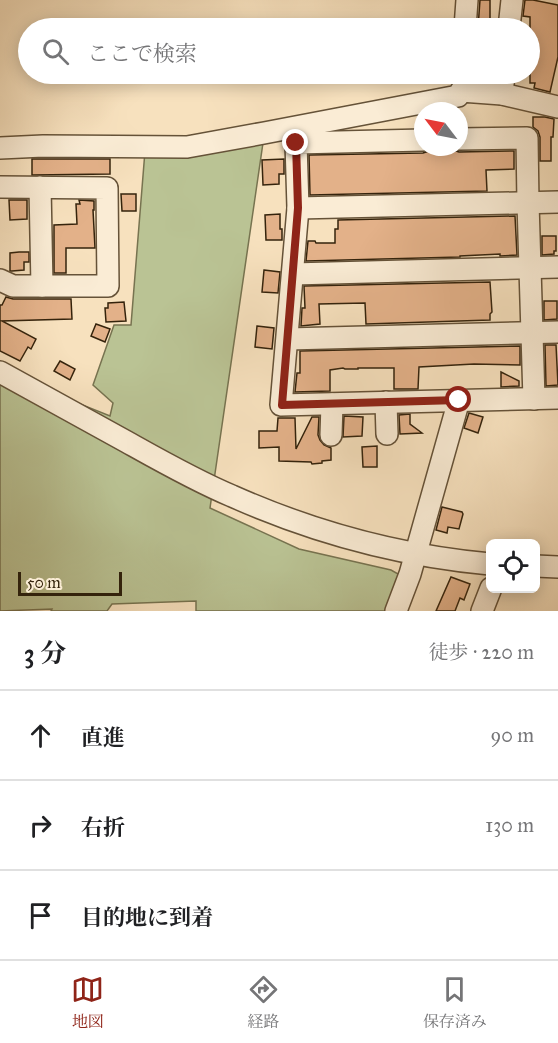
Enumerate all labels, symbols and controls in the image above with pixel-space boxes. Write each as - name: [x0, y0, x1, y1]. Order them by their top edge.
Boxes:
- search box: [18, 18, 540, 84]
- icon: search: [39, 35, 72, 68]
- text: ここで検索: [87, 40, 197, 67]
- north arrow: [414, 102, 468, 156]
- route end: [282, 129, 308, 155]
- route start: [445, 386, 471, 412]
- map controls: [486, 539, 540, 593]
- button: locate: [486, 539, 540, 593]
- scale bar: [18, 569, 122, 596]
- text: 50 m: [27, 573, 61, 592]
- text: 3 分: [24, 637, 66, 669]
- text: 徒歩 · 220 m: [429, 640, 534, 664]
- icon: ahead: [24, 719, 57, 752]
- text: 90 m: [491, 723, 534, 747]
- text: 直進: [81, 724, 125, 751]
- icon: right: [24, 809, 57, 842]
- text: 130 m: [485, 813, 534, 837]
- text: 右折: [81, 814, 125, 841]
- icon: arrive: [24, 899, 57, 932]
- text: 目的地に到着: [81, 904, 213, 931]
- tab: 地図: [71, 973, 104, 1032]
- tab: 経路: [247, 973, 280, 1032]
- tab: 保存済み: [423, 973, 487, 1032]

